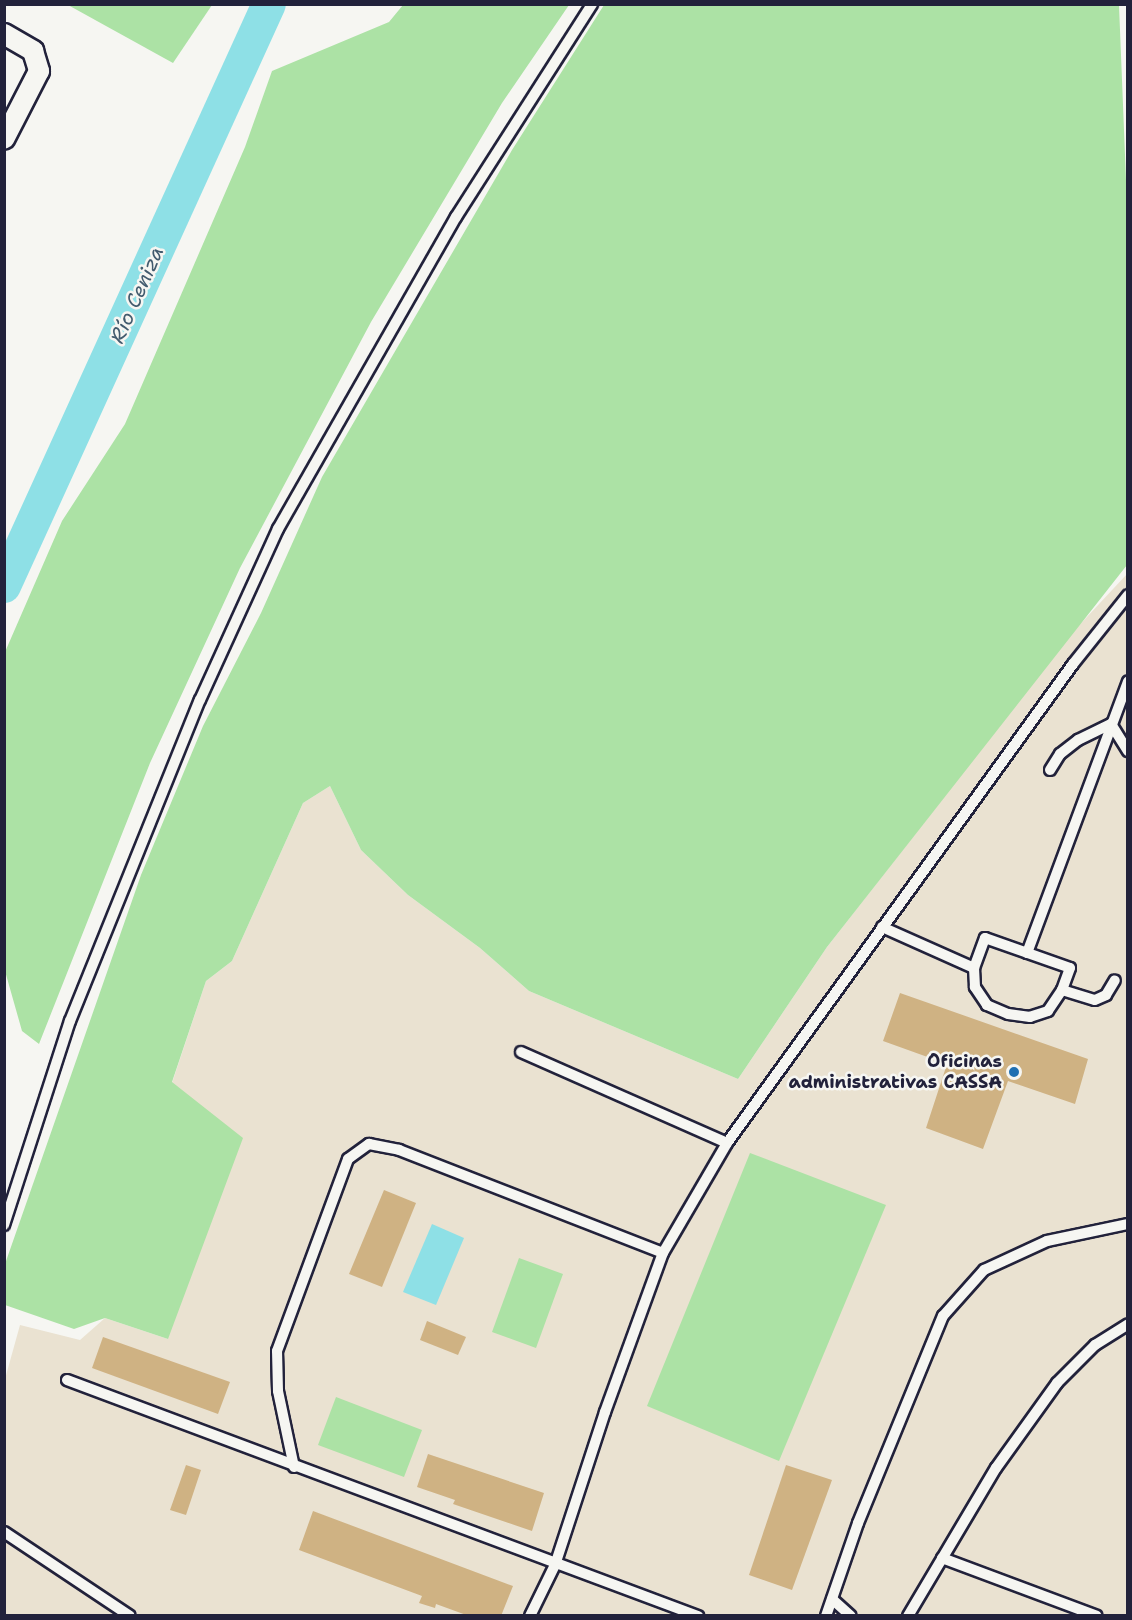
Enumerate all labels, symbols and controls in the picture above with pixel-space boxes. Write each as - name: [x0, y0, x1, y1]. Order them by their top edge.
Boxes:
- water label: Río Ceniza: [105, 243, 169, 347]
- place label: Oficinas administrativas CASSA: [788, 1051, 1002, 1094]
- marker: Oficinas administrativas CASSA: [1007, 1065, 1021, 1079]

